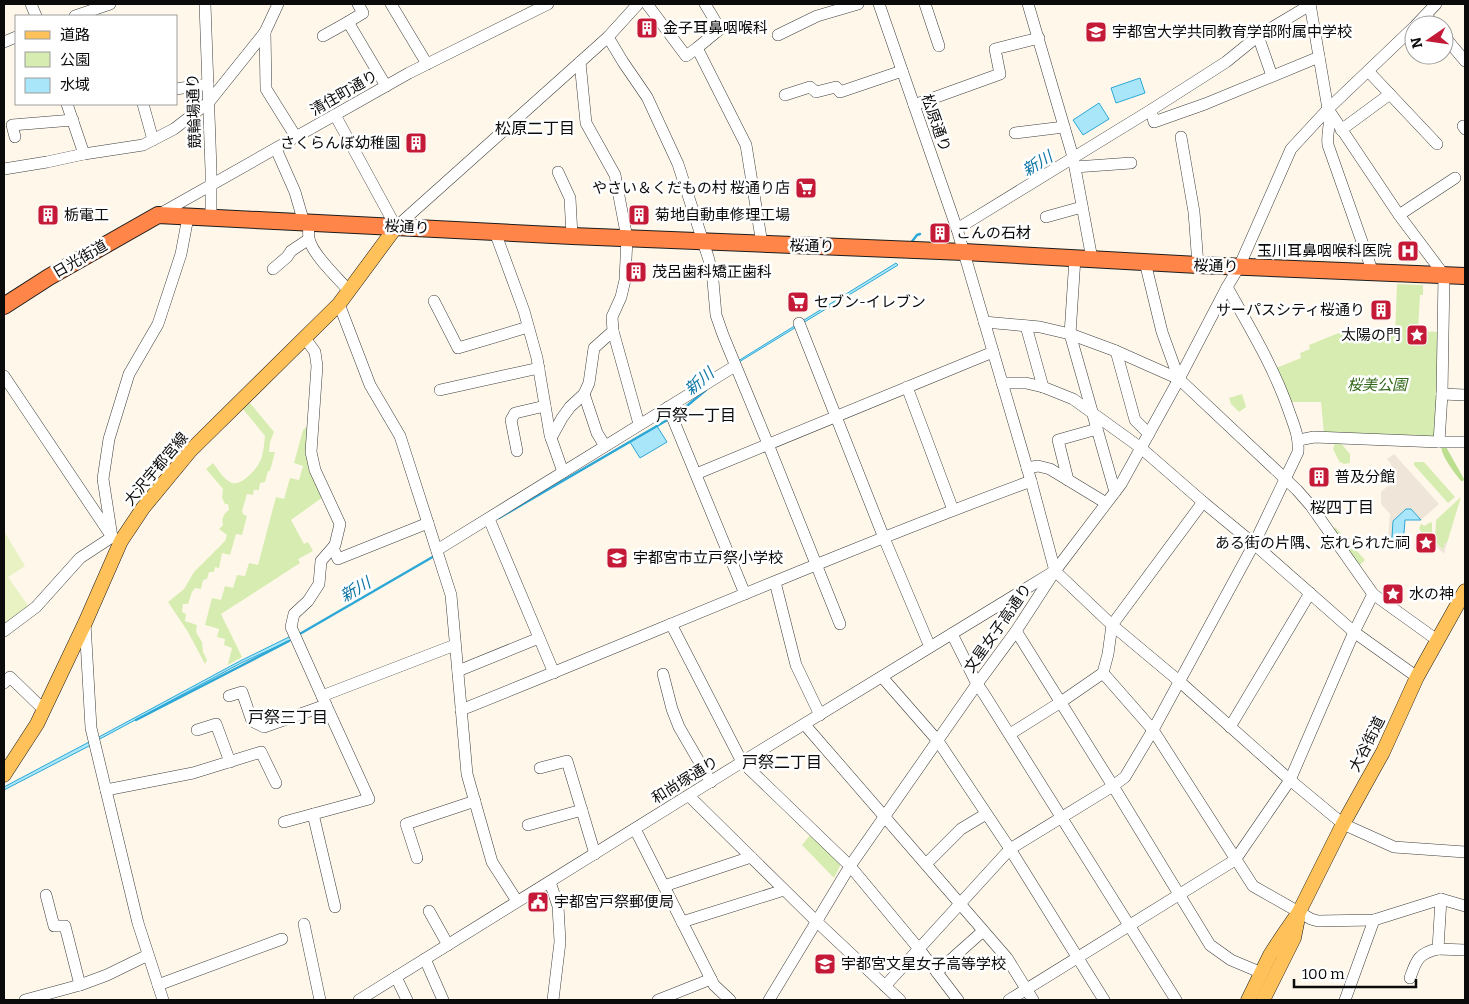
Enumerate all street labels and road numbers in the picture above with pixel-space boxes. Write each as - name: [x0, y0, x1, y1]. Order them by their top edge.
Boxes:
- street label: 清住町通り: [307, 66, 381, 120]
- street label: 競輪場通り: [184, 73, 204, 149]
- street label: 松原通り: [918, 92, 954, 154]
- street label: 桜通り: [384, 217, 430, 237]
- street label: 日光街道: [50, 236, 110, 282]
- street label: 桜通り: [789, 236, 835, 256]
- street label: 桜通り: [1193, 256, 1239, 276]
- street label: 大沢宇都宮線: [120, 429, 192, 509]
- street label: 文星女子高通り: [961, 580, 1035, 676]
- street label: 大谷街道: [1345, 713, 1389, 775]
- street label: 和尚塚通り: [648, 752, 722, 808]

